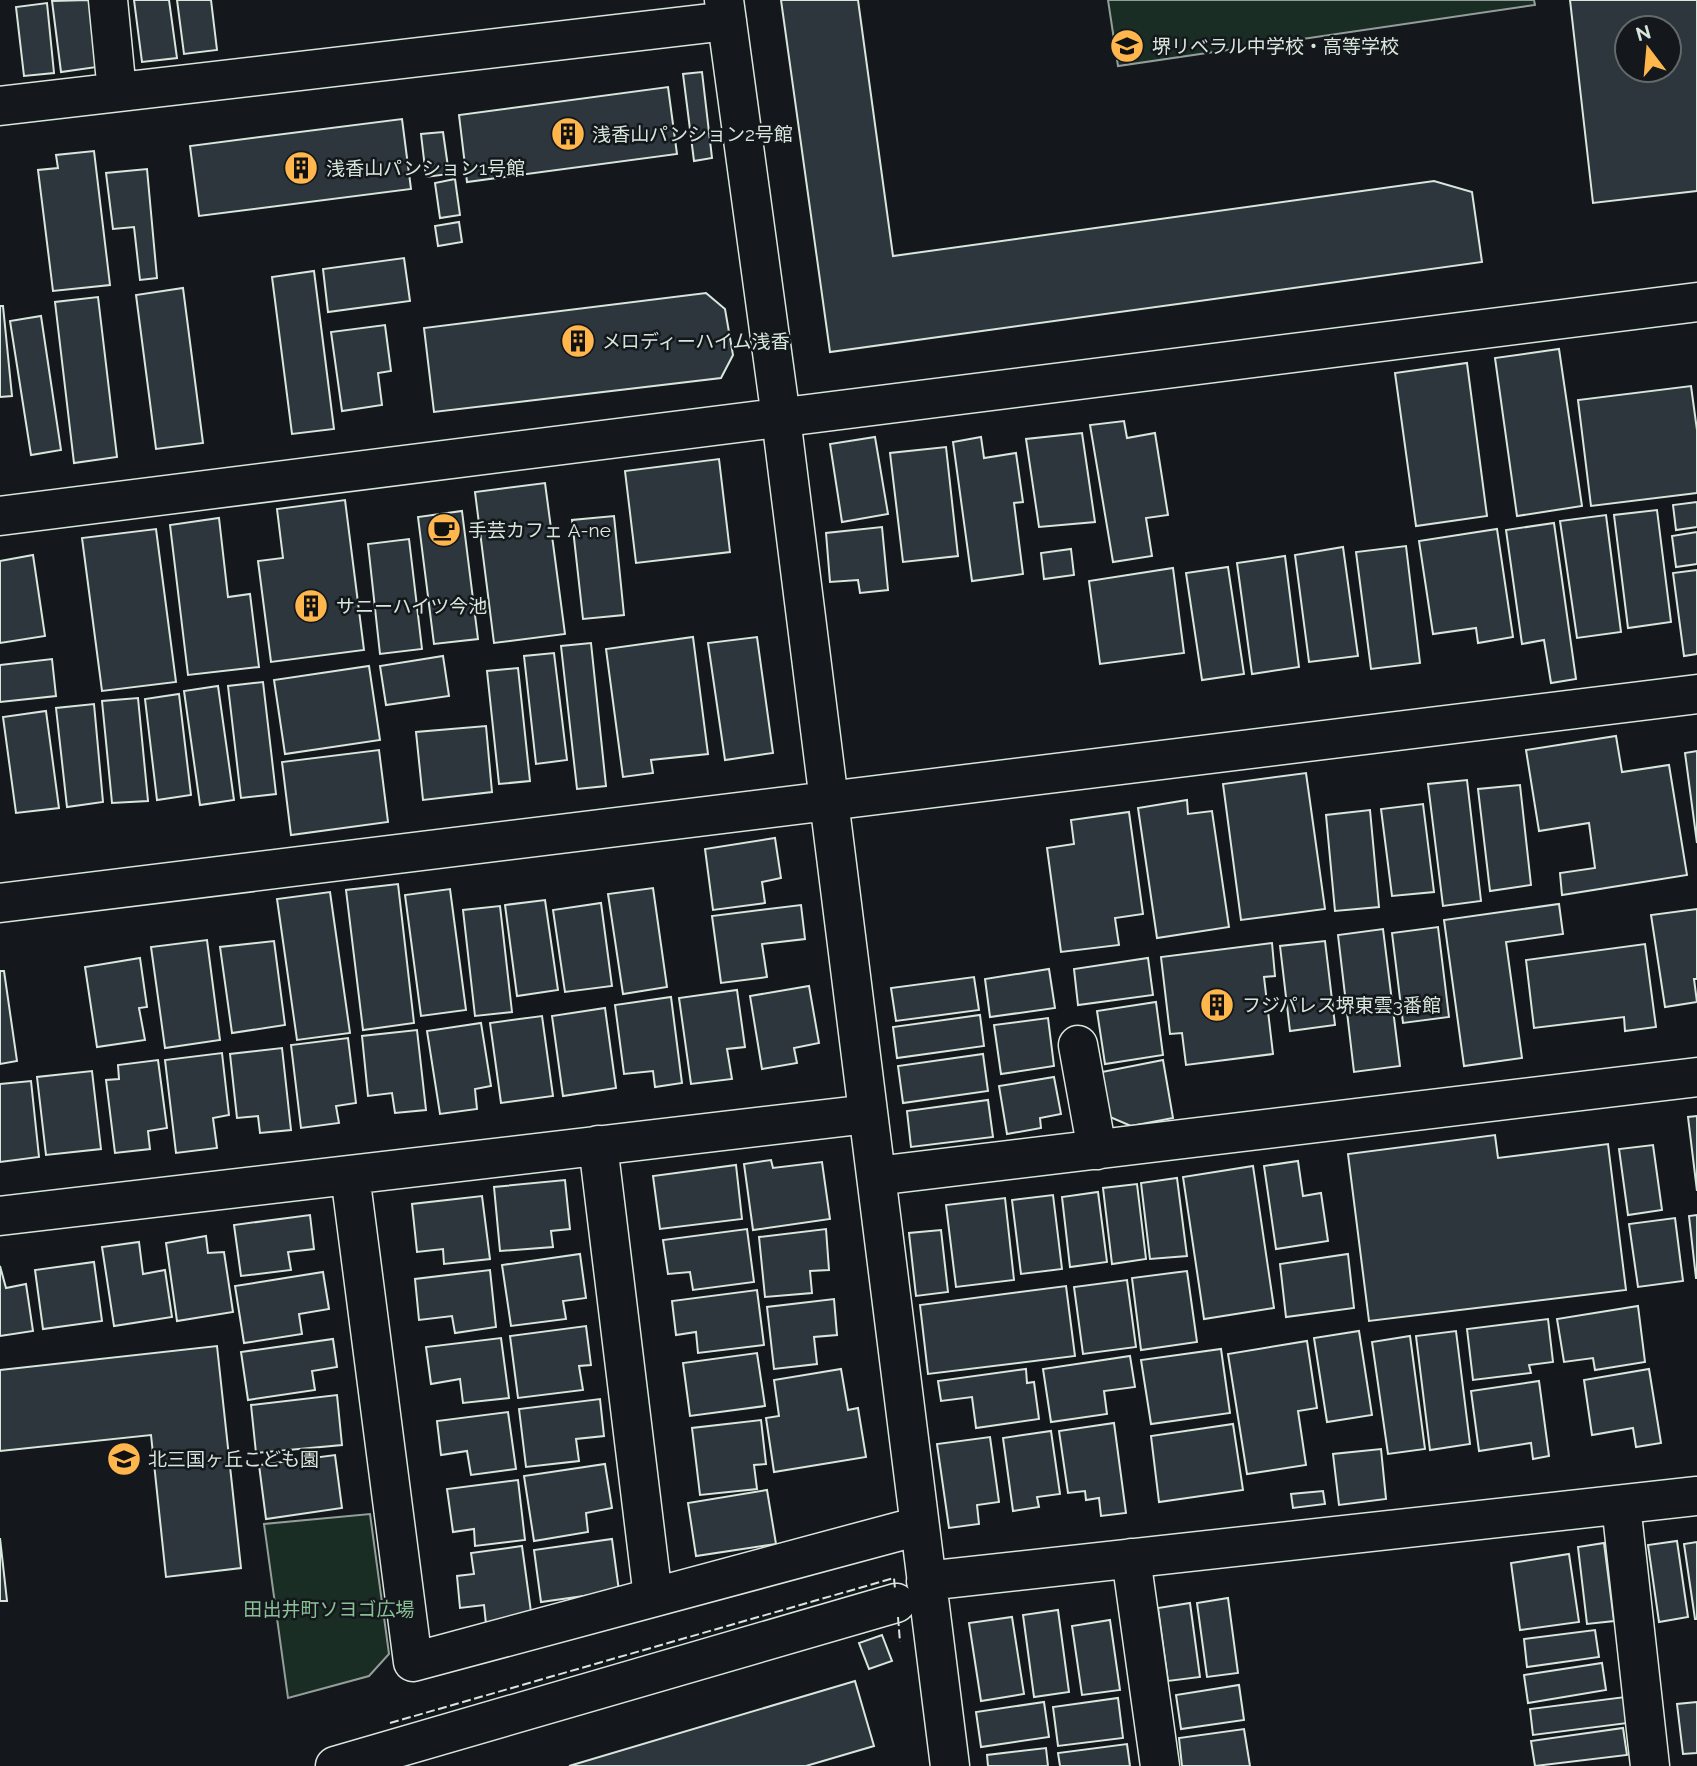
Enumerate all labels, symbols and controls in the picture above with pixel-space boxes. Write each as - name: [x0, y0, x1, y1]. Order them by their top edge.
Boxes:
- north arrow: [1613, 14, 1683, 84]
- text: N: [1633, 20, 1653, 45]
- school or university icon: 堺リベラル中学校・高等学校: [1108, 27, 1146, 65]
- place label: 堺リベラル中学校・高等学校: [1152, 35, 1399, 57]
- building icon: 浅香山パンション2号館: [549, 115, 587, 153]
- place label: 浅香山パンション2号館: [592, 123, 793, 145]
- building icon: 浅香山パンション1号館: [282, 149, 320, 187]
- place label: 浅香山パンション1号館: [326, 157, 525, 179]
- building icon: メロディーハイム浅香: [559, 322, 597, 360]
- place label: メロディーハイム浅香: [602, 330, 790, 352]
- cafe icon: 手芸カフェ A-ne: [425, 511, 463, 549]
- place label: 手芸カフェ A-ne: [468, 519, 611, 541]
- building icon: サニーハイツ今池: [292, 587, 330, 625]
- place label: サニーハイツ今池: [336, 595, 487, 617]
- building icon: フジパレス堺東雲3番館: [1198, 986, 1236, 1024]
- place label: フジパレス堺東雲3番館: [1242, 994, 1441, 1016]
- school or university icon: 北三国ヶ丘こども園: [105, 1440, 143, 1478]
- place label: 北三国ヶ丘こども園: [148, 1448, 319, 1470]
- park label: 田出井町ソヨゴ広場: [243, 1598, 415, 1620]

